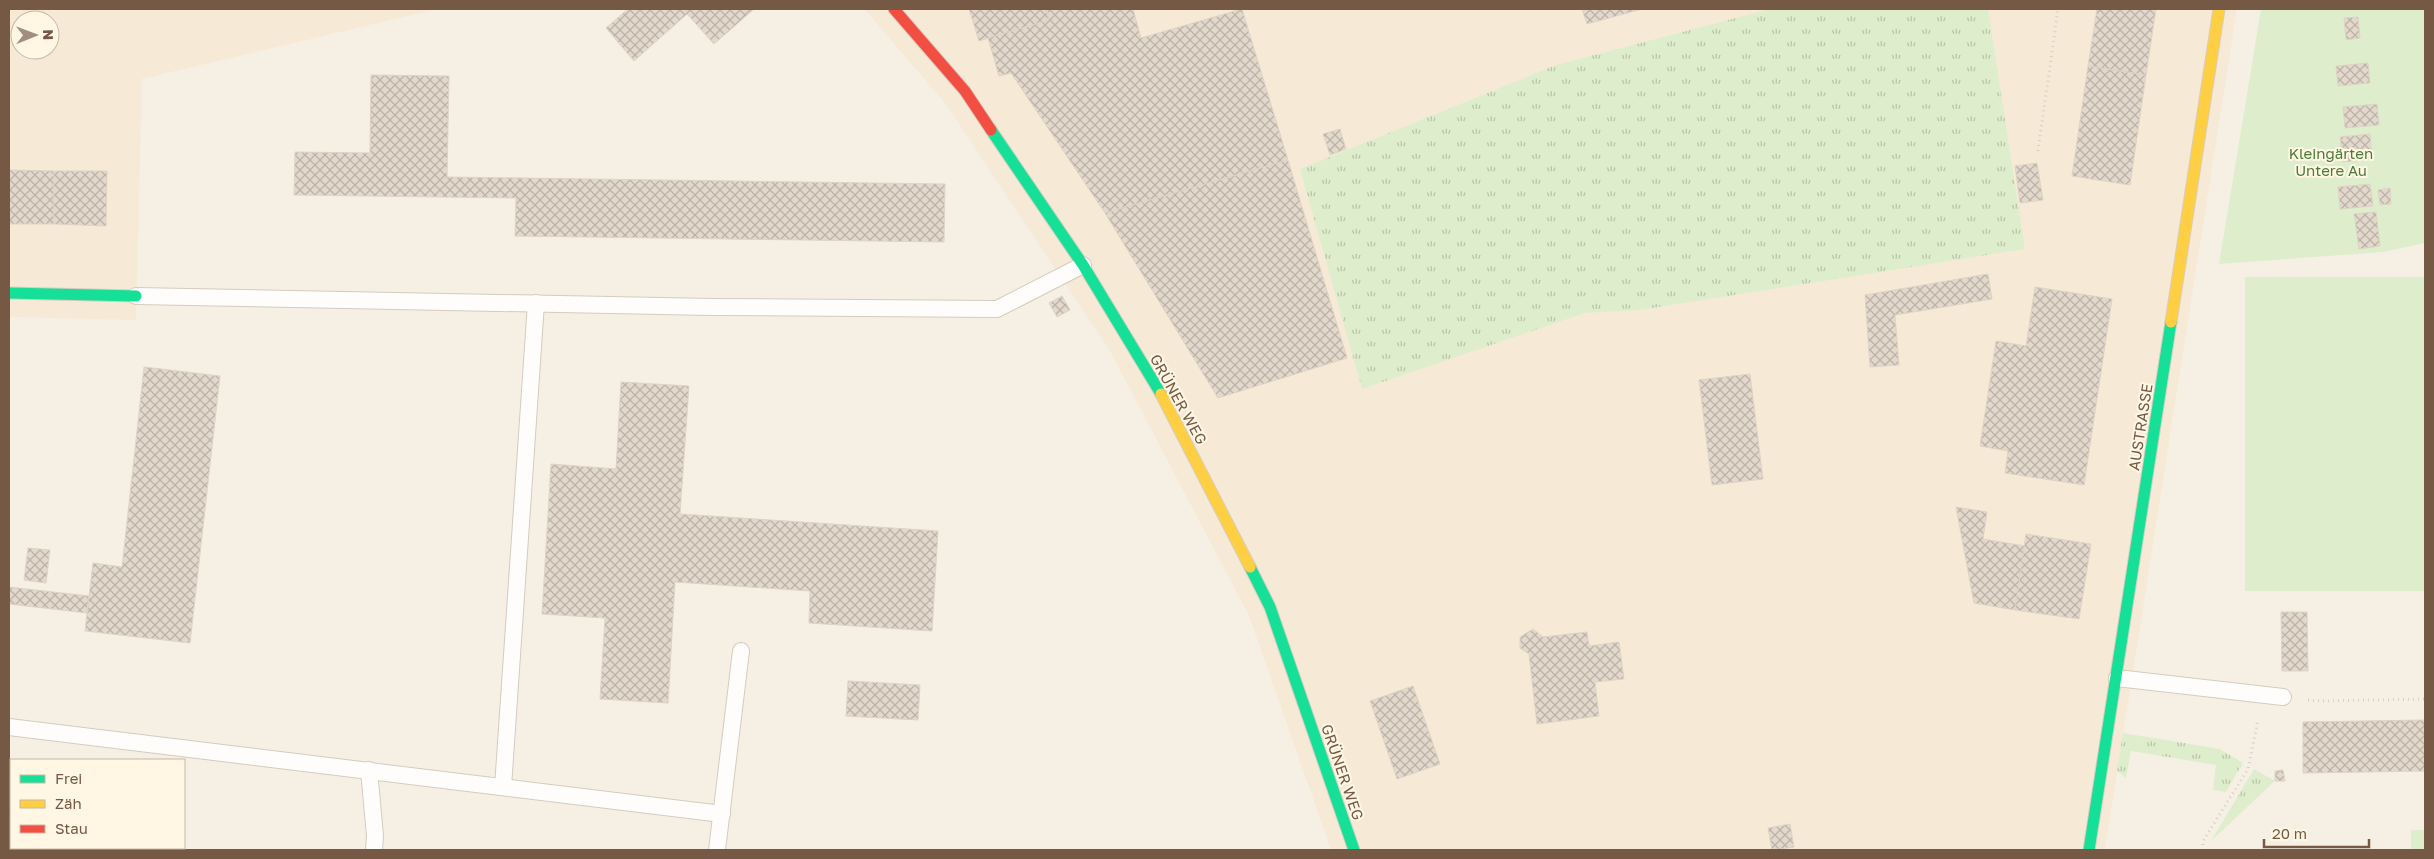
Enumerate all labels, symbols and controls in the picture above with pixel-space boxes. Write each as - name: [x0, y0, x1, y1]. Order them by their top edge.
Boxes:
- north arrow: [10, 10, 60, 60]
- text: N: [40, 29, 57, 40]
- park label: Kleingärten Untere Au: [2289, 144, 2373, 179]
- street label: GRÜNER WEG: [1147, 351, 1211, 447]
- street label: AUSTRASSE: [2124, 382, 2156, 472]
- street label: GRÜNER WEG: [1318, 722, 1368, 822]
- legend: [10, 759, 185, 849]
- text: Frei: [55, 769, 82, 787]
- text: Zäh: [55, 794, 82, 812]
- scale bar: [2264, 816, 2369, 848]
- text: Stau: [55, 819, 88, 837]
- text: 20 m: [2272, 824, 2307, 842]

